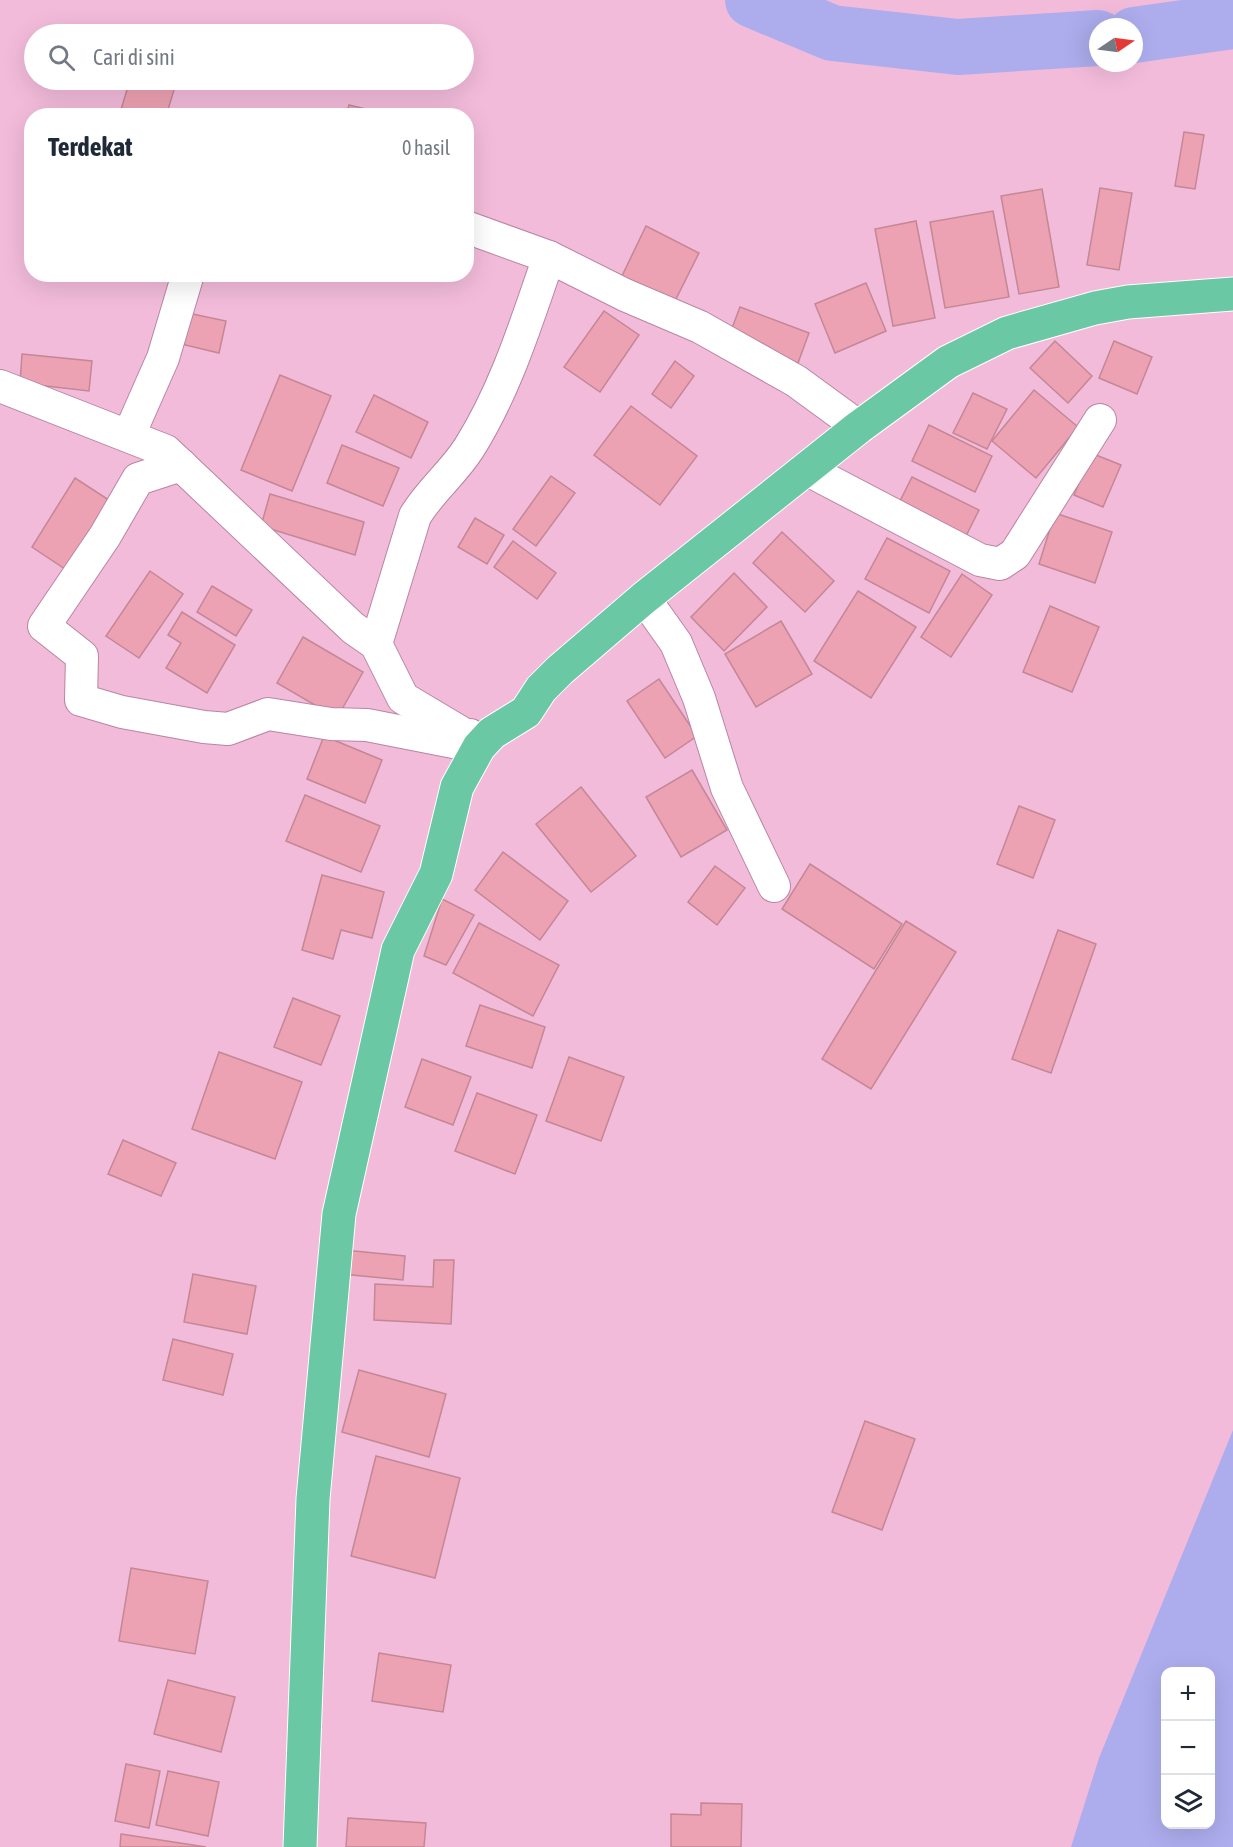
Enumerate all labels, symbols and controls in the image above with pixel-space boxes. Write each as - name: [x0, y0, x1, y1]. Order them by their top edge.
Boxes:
- north arrow: [1089, 18, 1143, 72]
- search box: [24, 24, 474, 90]
- icon: search: [45, 41, 78, 74]
- text: Cari di sini: [93, 44, 175, 70]
- text: Terdekat: [48, 132, 132, 162]
- text: 0 hasil: [402, 136, 450, 159]
- map controls: [1161, 1667, 1215, 1829]
- button: +: [1161, 1667, 1215, 1721]
- button: −: [1161, 1721, 1215, 1775]
- button: layers: [1161, 1775, 1215, 1829]

